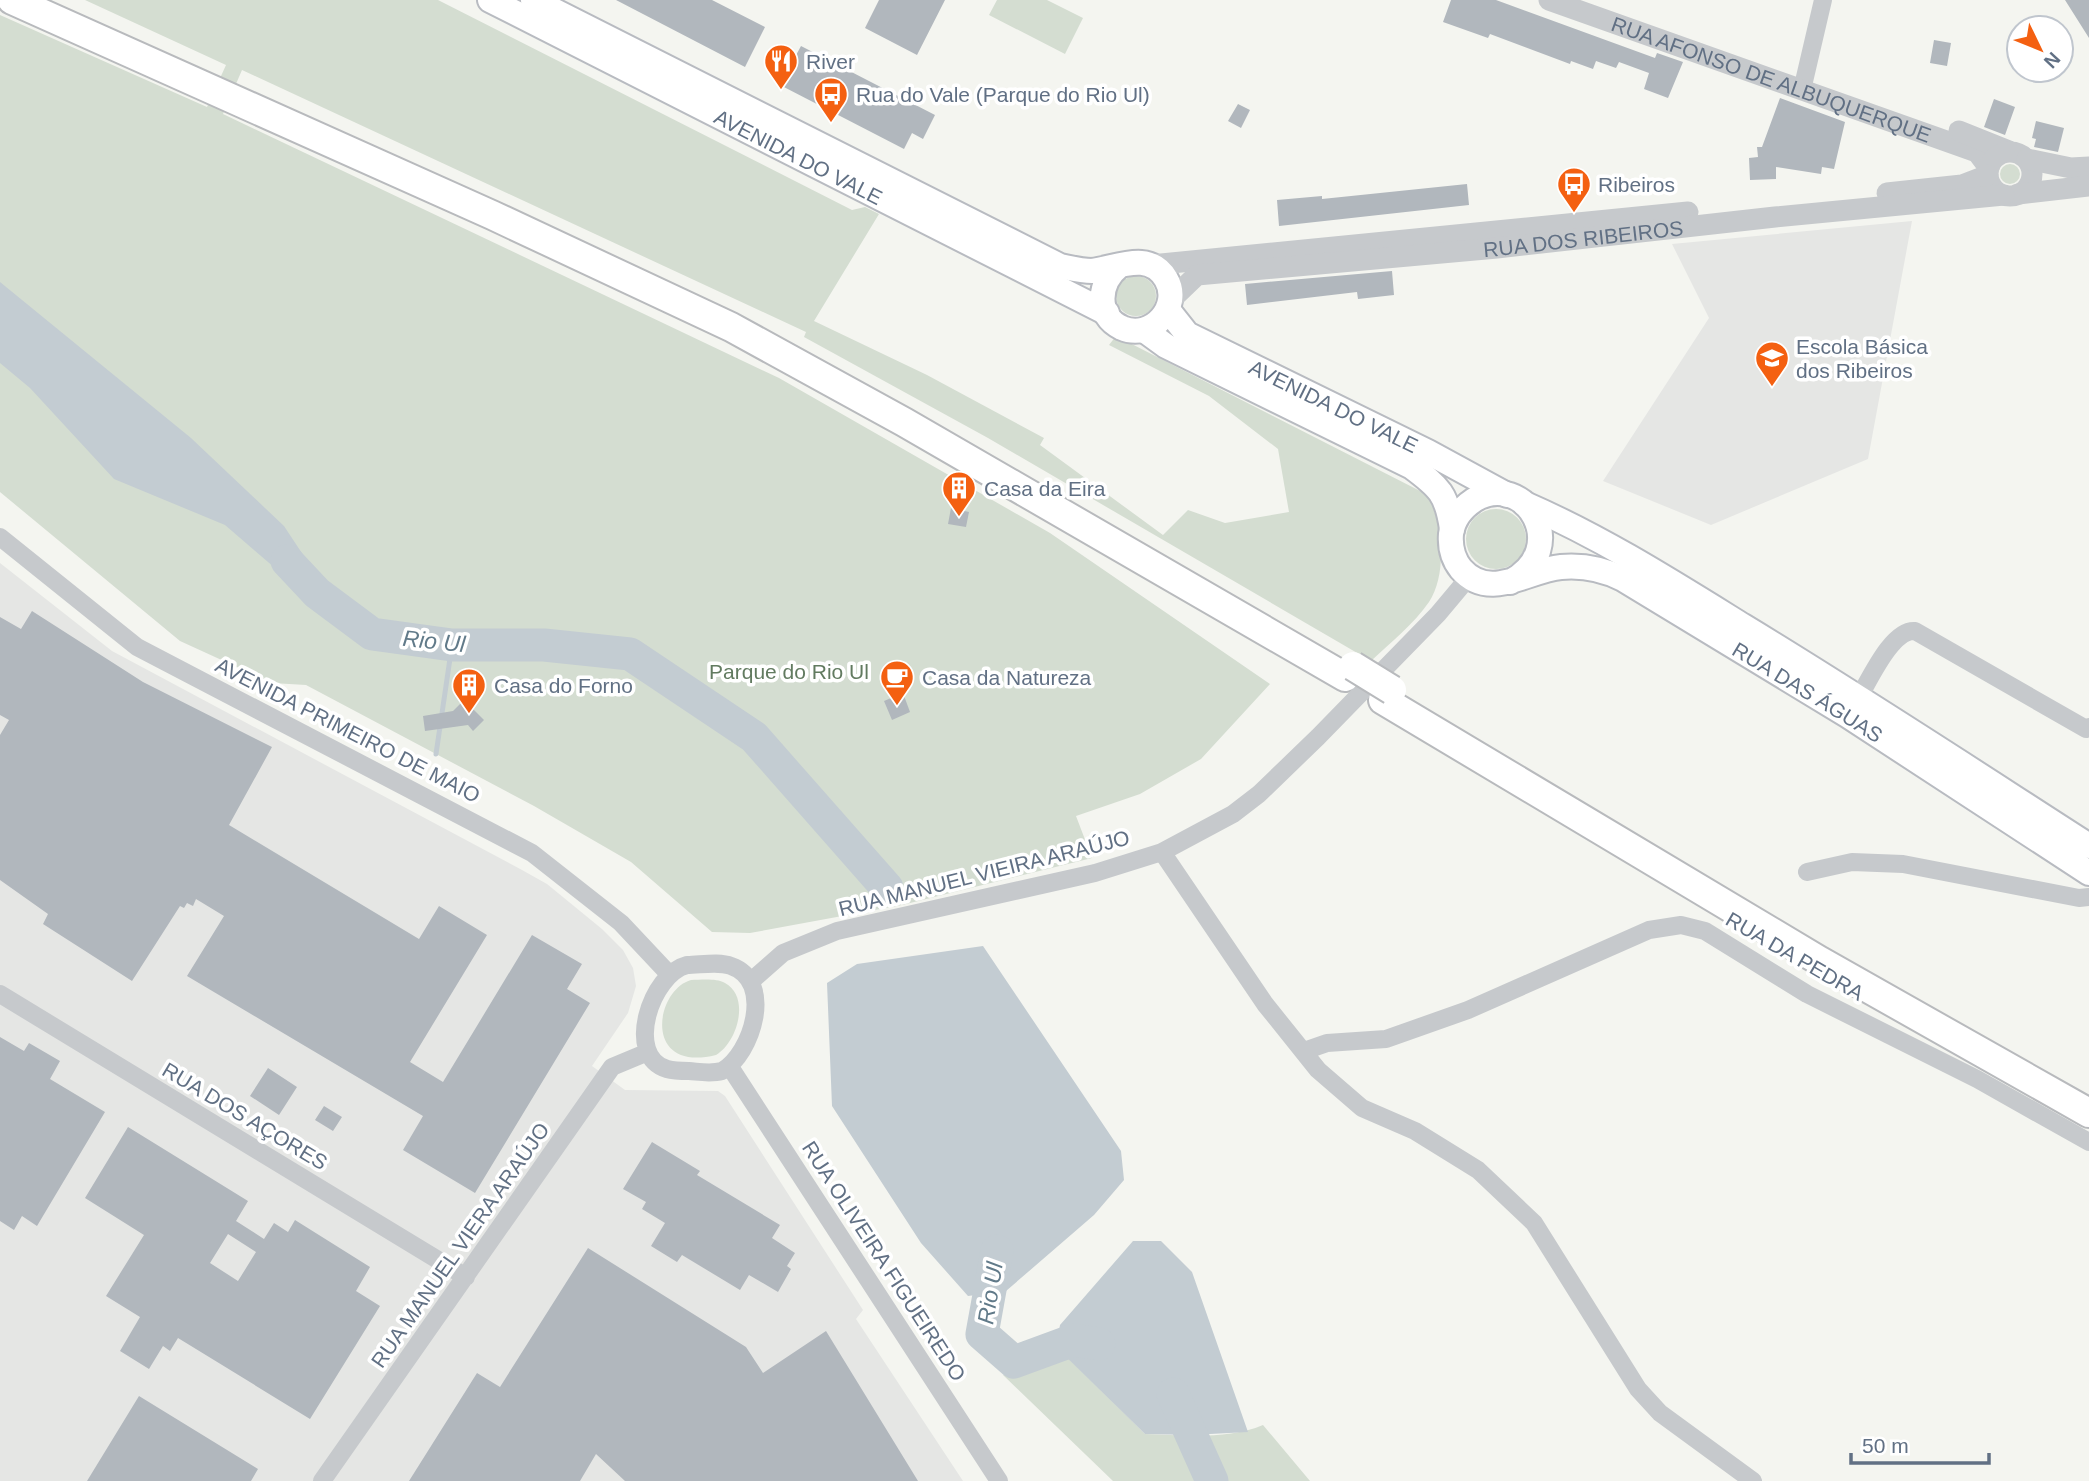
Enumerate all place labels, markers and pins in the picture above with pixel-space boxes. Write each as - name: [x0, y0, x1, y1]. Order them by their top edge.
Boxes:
- restaurant icon: River: [762, 42, 800, 91]
- place label: River: [806, 50, 855, 73]
- bus stop icon: Rua do Vale (Parque do Rio Ul): [812, 75, 850, 124]
- place label: Rua do Vale (Parque do Rio Ul): [856, 83, 1150, 106]
- bus stop icon: Ribeiros: [1555, 165, 1593, 214]
- place label: Ribeiros: [1598, 173, 1675, 196]
- place label: Escola Básica dos Ribeiros: [1796, 335, 1928, 382]
- school or university icon: Escola Básica dos Ribeiros: [1753, 339, 1791, 388]
- building icon: Casa da Eira: [940, 469, 978, 518]
- place label: Casa da Eira: [984, 477, 1106, 500]
- cafe icon: Casa da Natureza: [878, 658, 916, 707]
- building icon: Casa do Forno: [450, 666, 488, 715]
- place label: Casa da Natureza: [922, 666, 1092, 689]
- place label: Casa do Forno: [494, 674, 633, 697]

